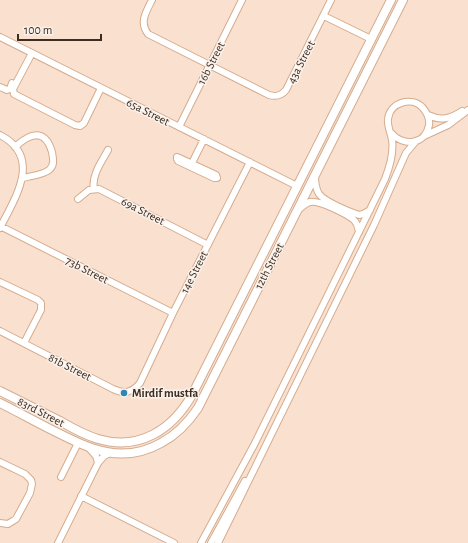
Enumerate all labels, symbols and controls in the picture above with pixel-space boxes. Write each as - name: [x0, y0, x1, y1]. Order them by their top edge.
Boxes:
- scale bar: [18, 16, 101, 42]
- text: 100 m: [24, 24, 52, 36]
- street label: 43a Street: [285, 38, 317, 85]
- street label: 16b Street: [195, 40, 227, 86]
- street label: 65a Street: [125, 96, 172, 128]
- street label: 69a Street: [119, 195, 167, 227]
- street label: 12th Street: [252, 241, 286, 291]
- street label: 14e Street: [178, 249, 210, 295]
- street label: 73b Street: [64, 254, 111, 286]
- street label: 81b Street: [47, 351, 93, 383]
- place label: Mirdif mustfa: [132, 387, 199, 399]
- marker: Mirdif mustfa: [119, 388, 129, 398]
- street label: 83rd Street: [16, 395, 67, 429]

